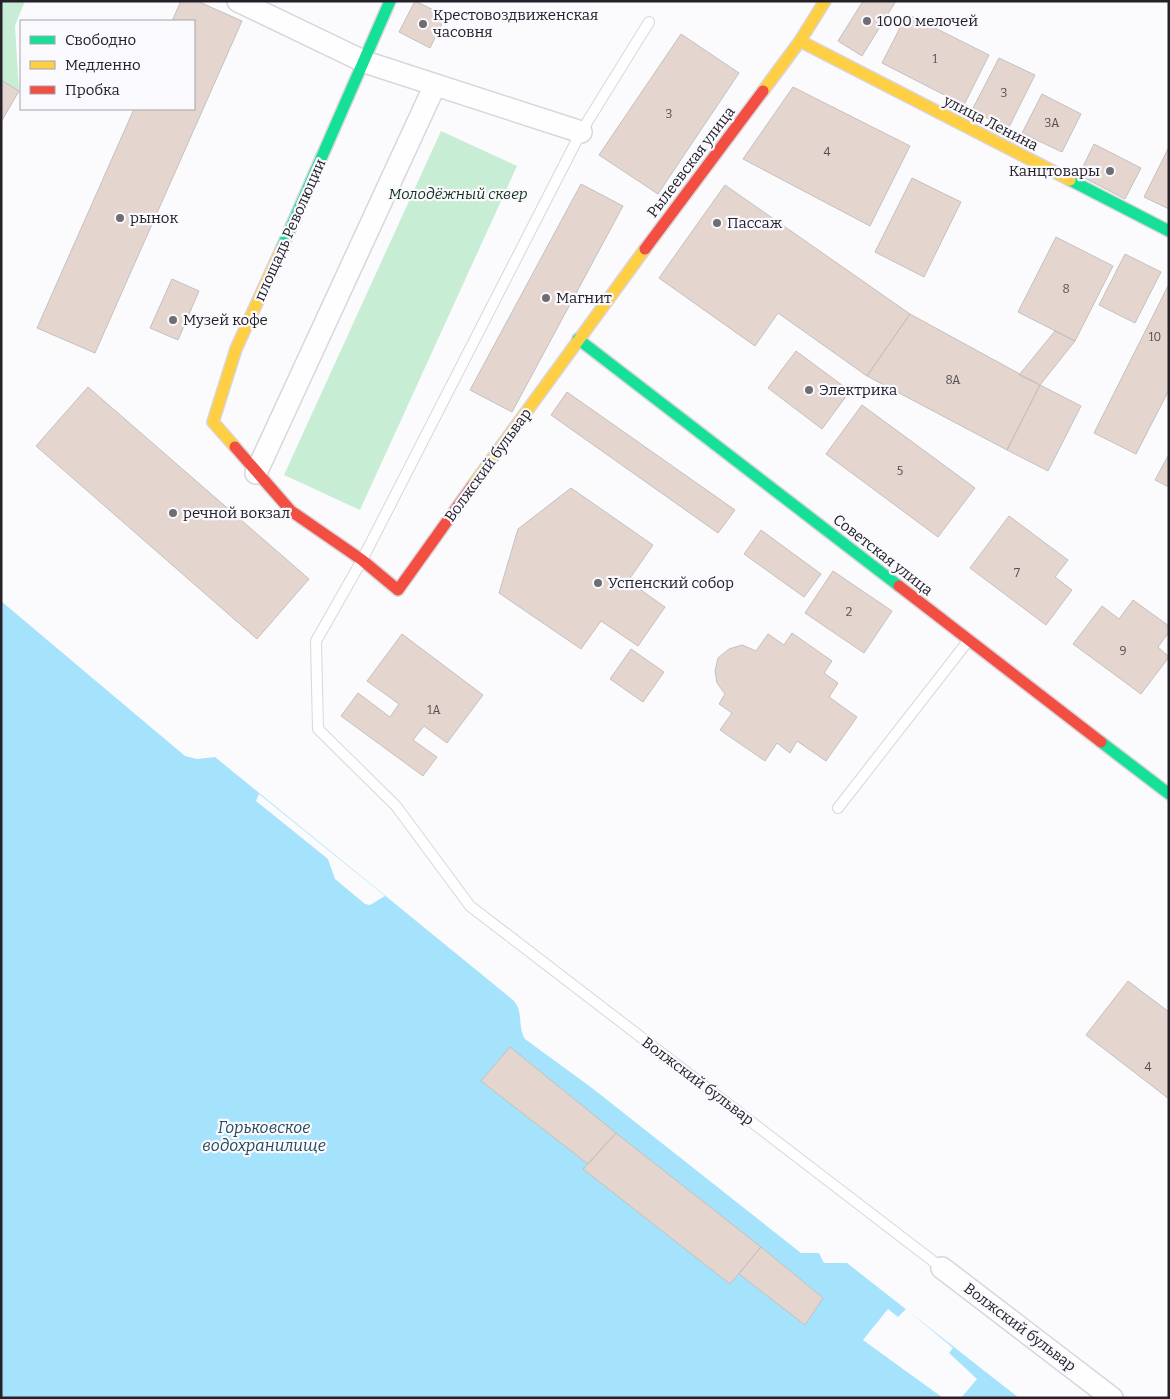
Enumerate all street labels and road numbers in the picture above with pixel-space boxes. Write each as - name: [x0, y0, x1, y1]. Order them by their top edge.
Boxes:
- street label: улица Ленина: [940, 91, 1041, 155]
- street label: Рылеевская улица: [643, 103, 739, 221]
- street label: площадь Революции: [251, 156, 330, 304]
- street label: Волжский бульвар: [441, 405, 535, 525]
- street label: Советская улица: [830, 511, 936, 599]
- street label: Волжский бульвар: [638, 1033, 758, 1129]
- street label: Волжский бульвар: [960, 1279, 1080, 1375]

